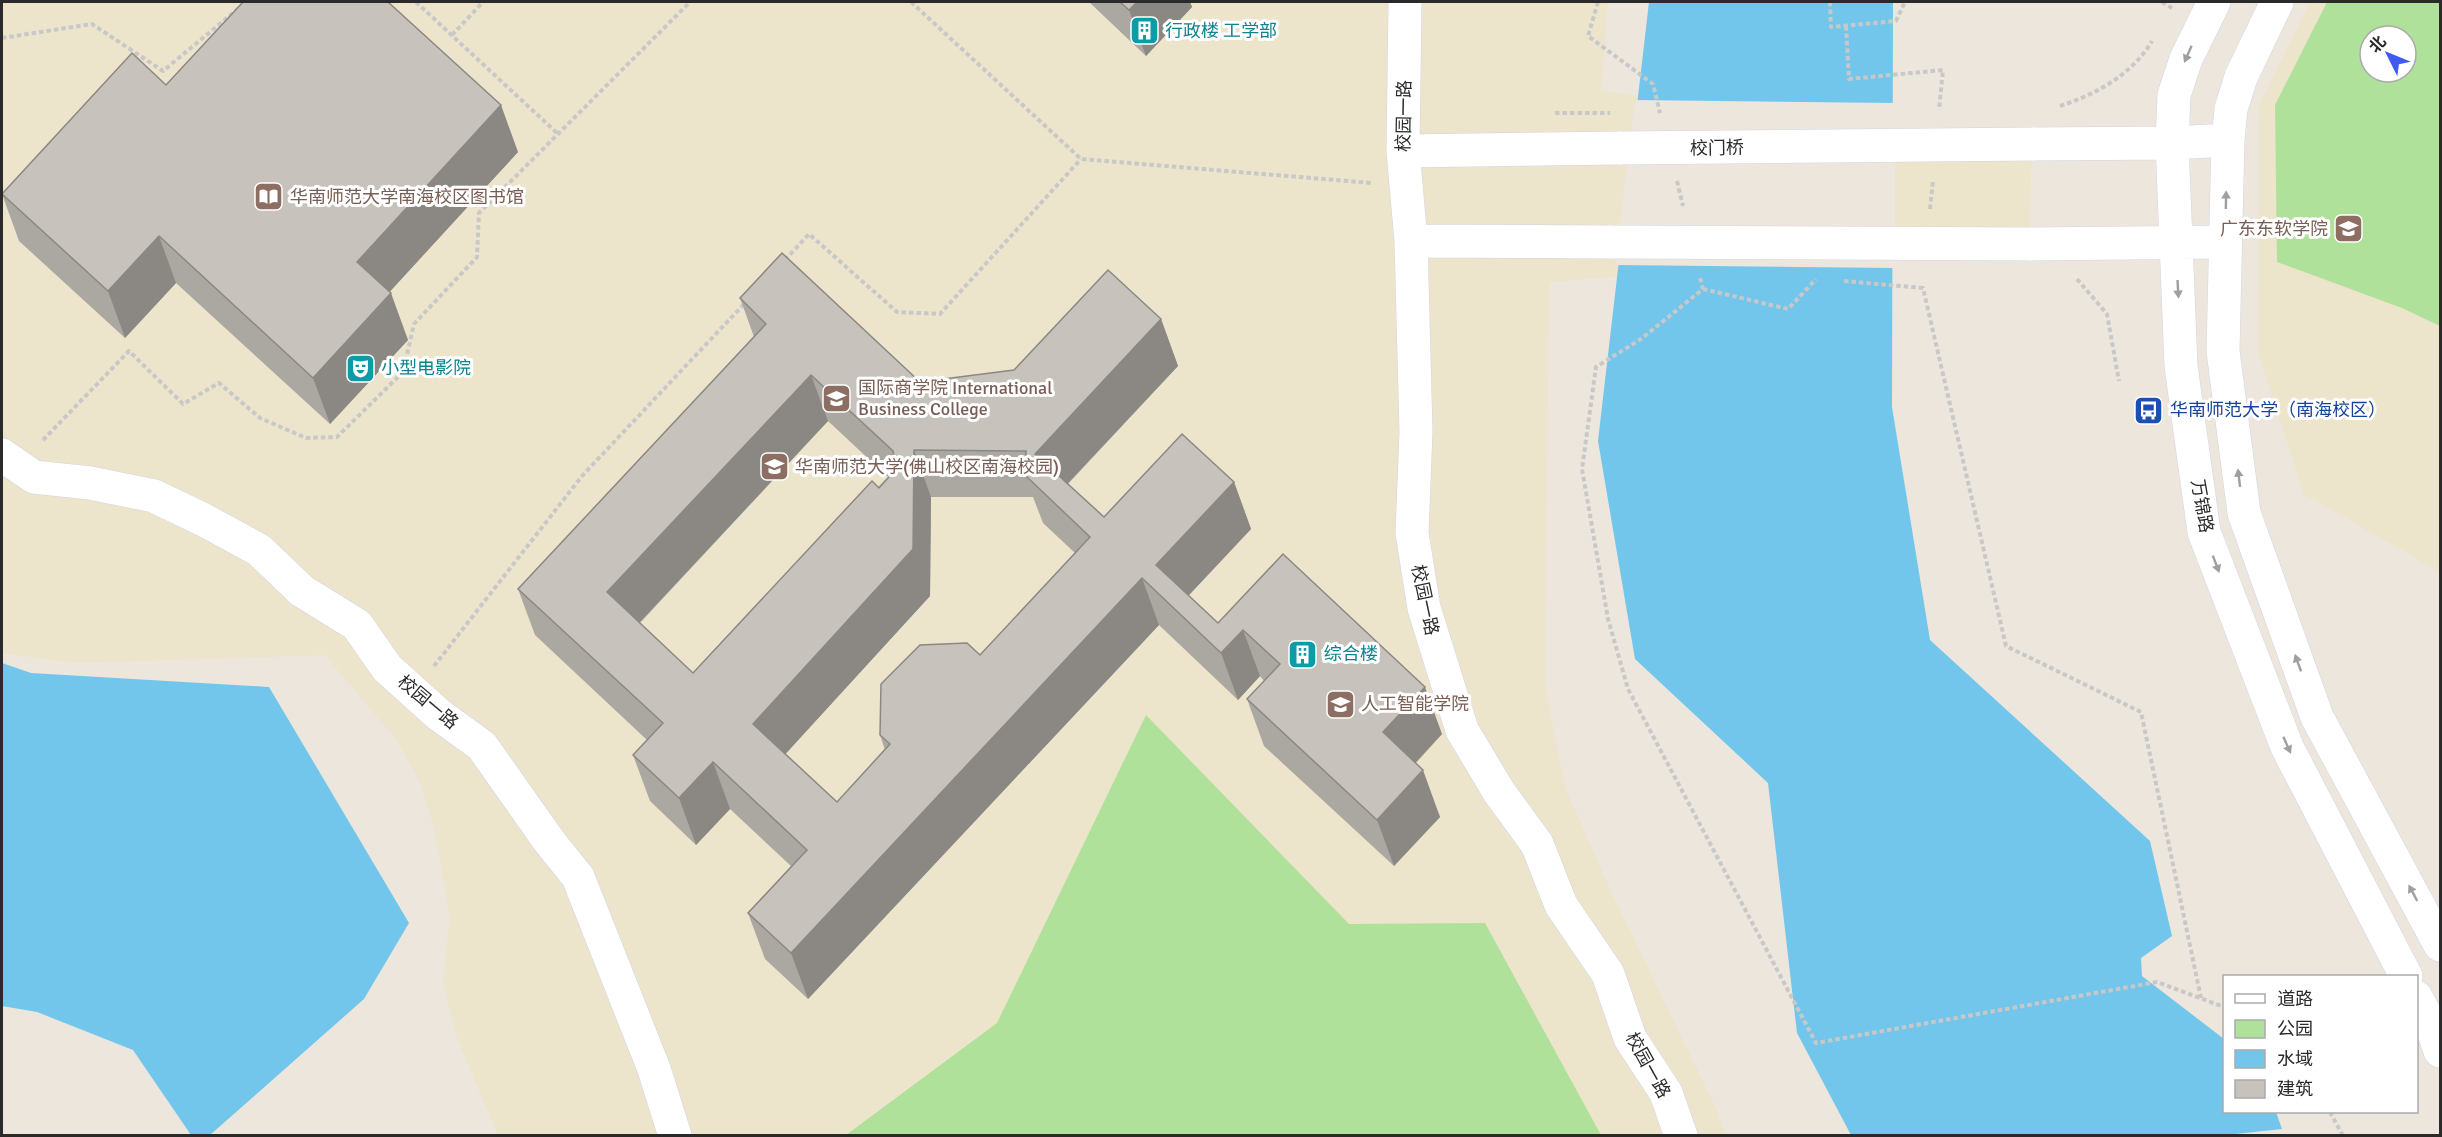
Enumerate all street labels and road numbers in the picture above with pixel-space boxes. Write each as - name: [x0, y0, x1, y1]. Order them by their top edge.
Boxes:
- street label: 校园一路: [1392, 80, 1416, 152]
- street label: 校门桥: [1690, 137, 1744, 159]
- street label: 万锦路: [2186, 478, 2218, 534]
- street label: 校园一路: [1407, 562, 1443, 638]
- street label: 校园一路: [393, 670, 463, 734]
- street label: 校园一路: [1621, 1028, 1675, 1102]

